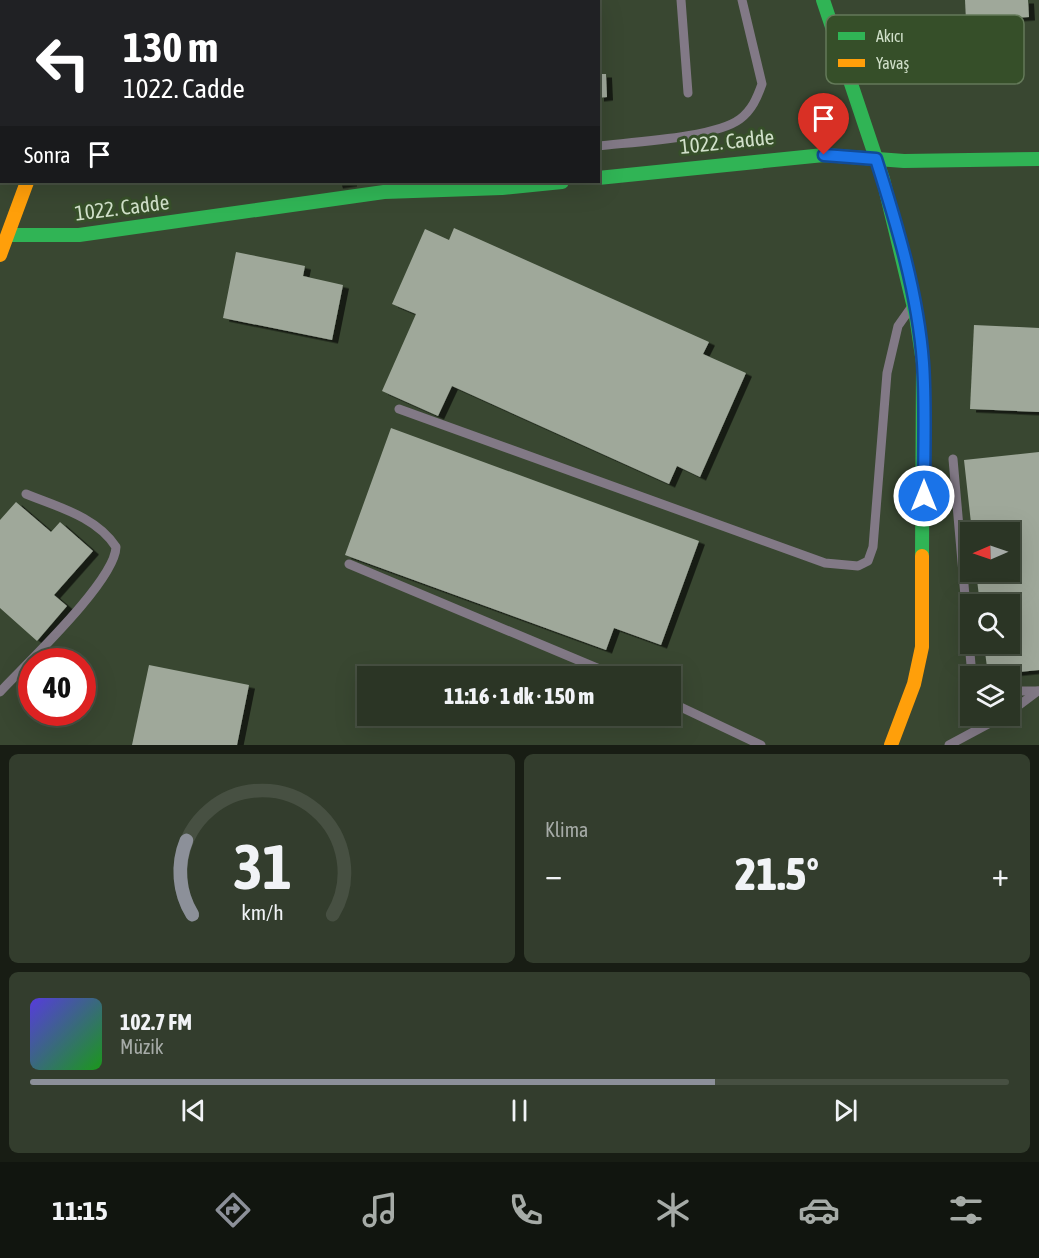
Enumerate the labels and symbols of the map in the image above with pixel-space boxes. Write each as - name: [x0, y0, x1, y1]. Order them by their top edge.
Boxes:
- legend: [826, 15, 1024, 84]
- text: Akıcı: [876, 27, 904, 45]
- text: Yavaş: [876, 54, 909, 73]
- pin: [798, 93, 849, 155]
- street label: 1022. Cadde: [679, 124, 775, 158]
- street label: 1022. Cadde: [73, 189, 170, 225]
- position arrow: [892, 464, 956, 528]
- north arrow: [960, 522, 1020, 582]
- speed limit sign: 40: [18, 648, 96, 726]

